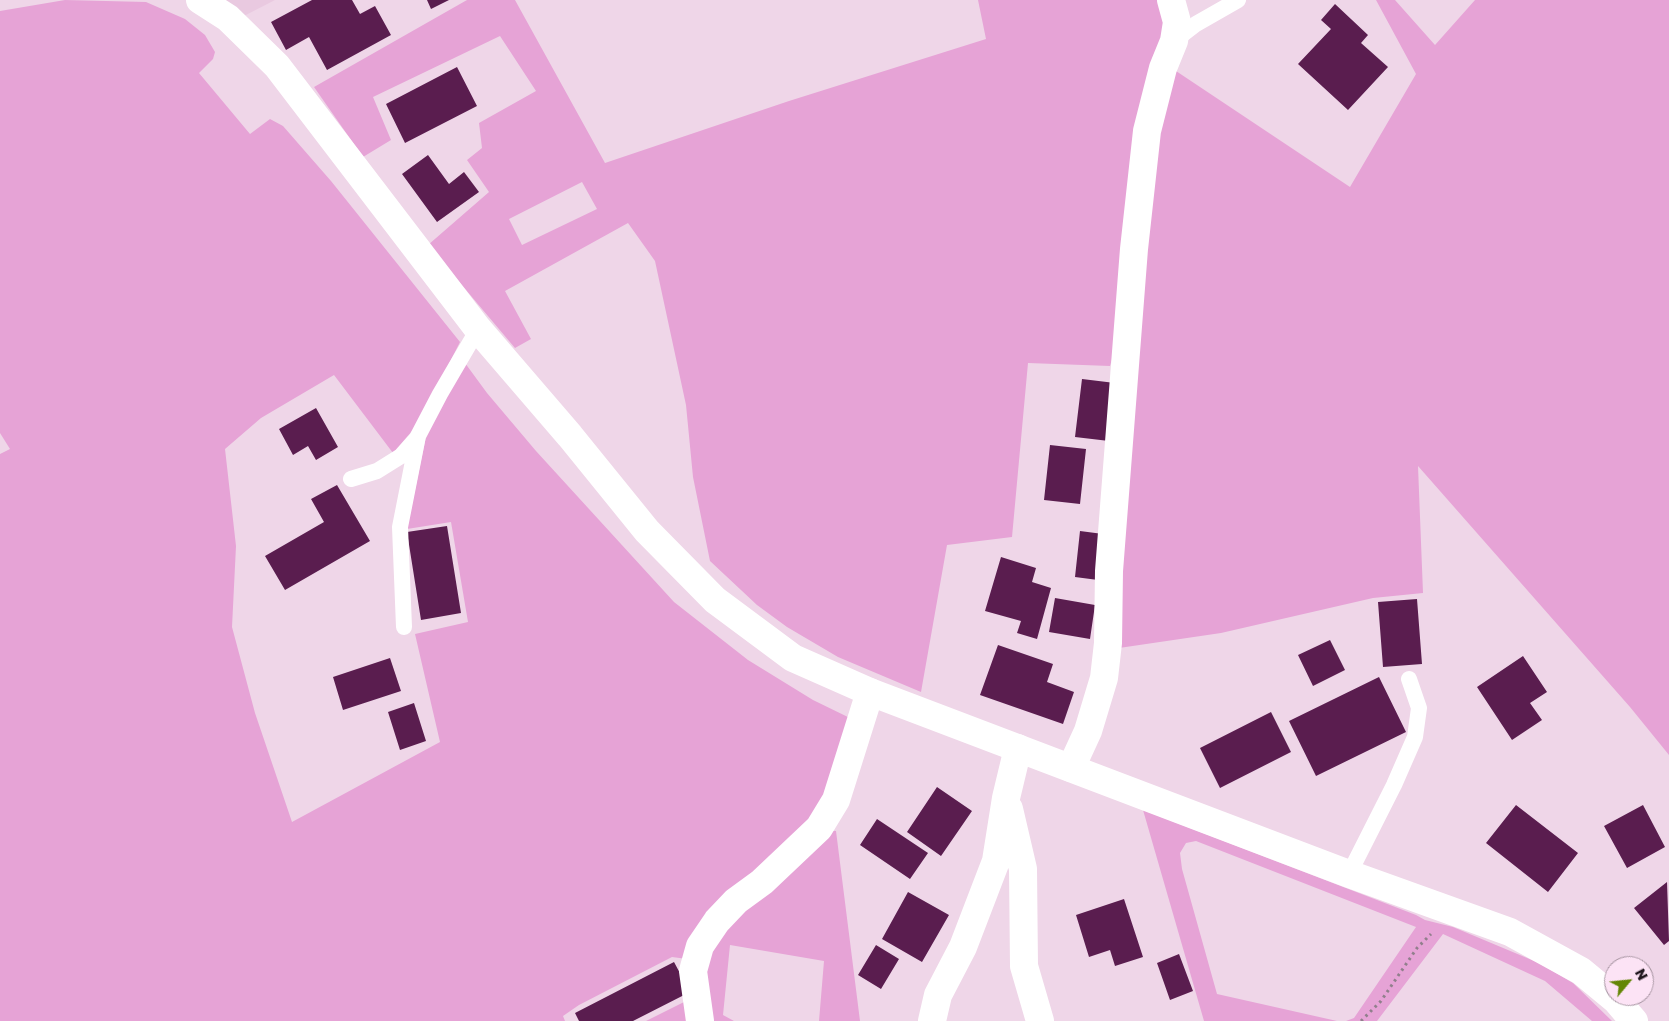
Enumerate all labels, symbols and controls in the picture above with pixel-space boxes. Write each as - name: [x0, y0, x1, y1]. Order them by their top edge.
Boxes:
- north arrow: [1604, 956, 1654, 1006]
- text: N: [1632, 965, 1652, 983]

